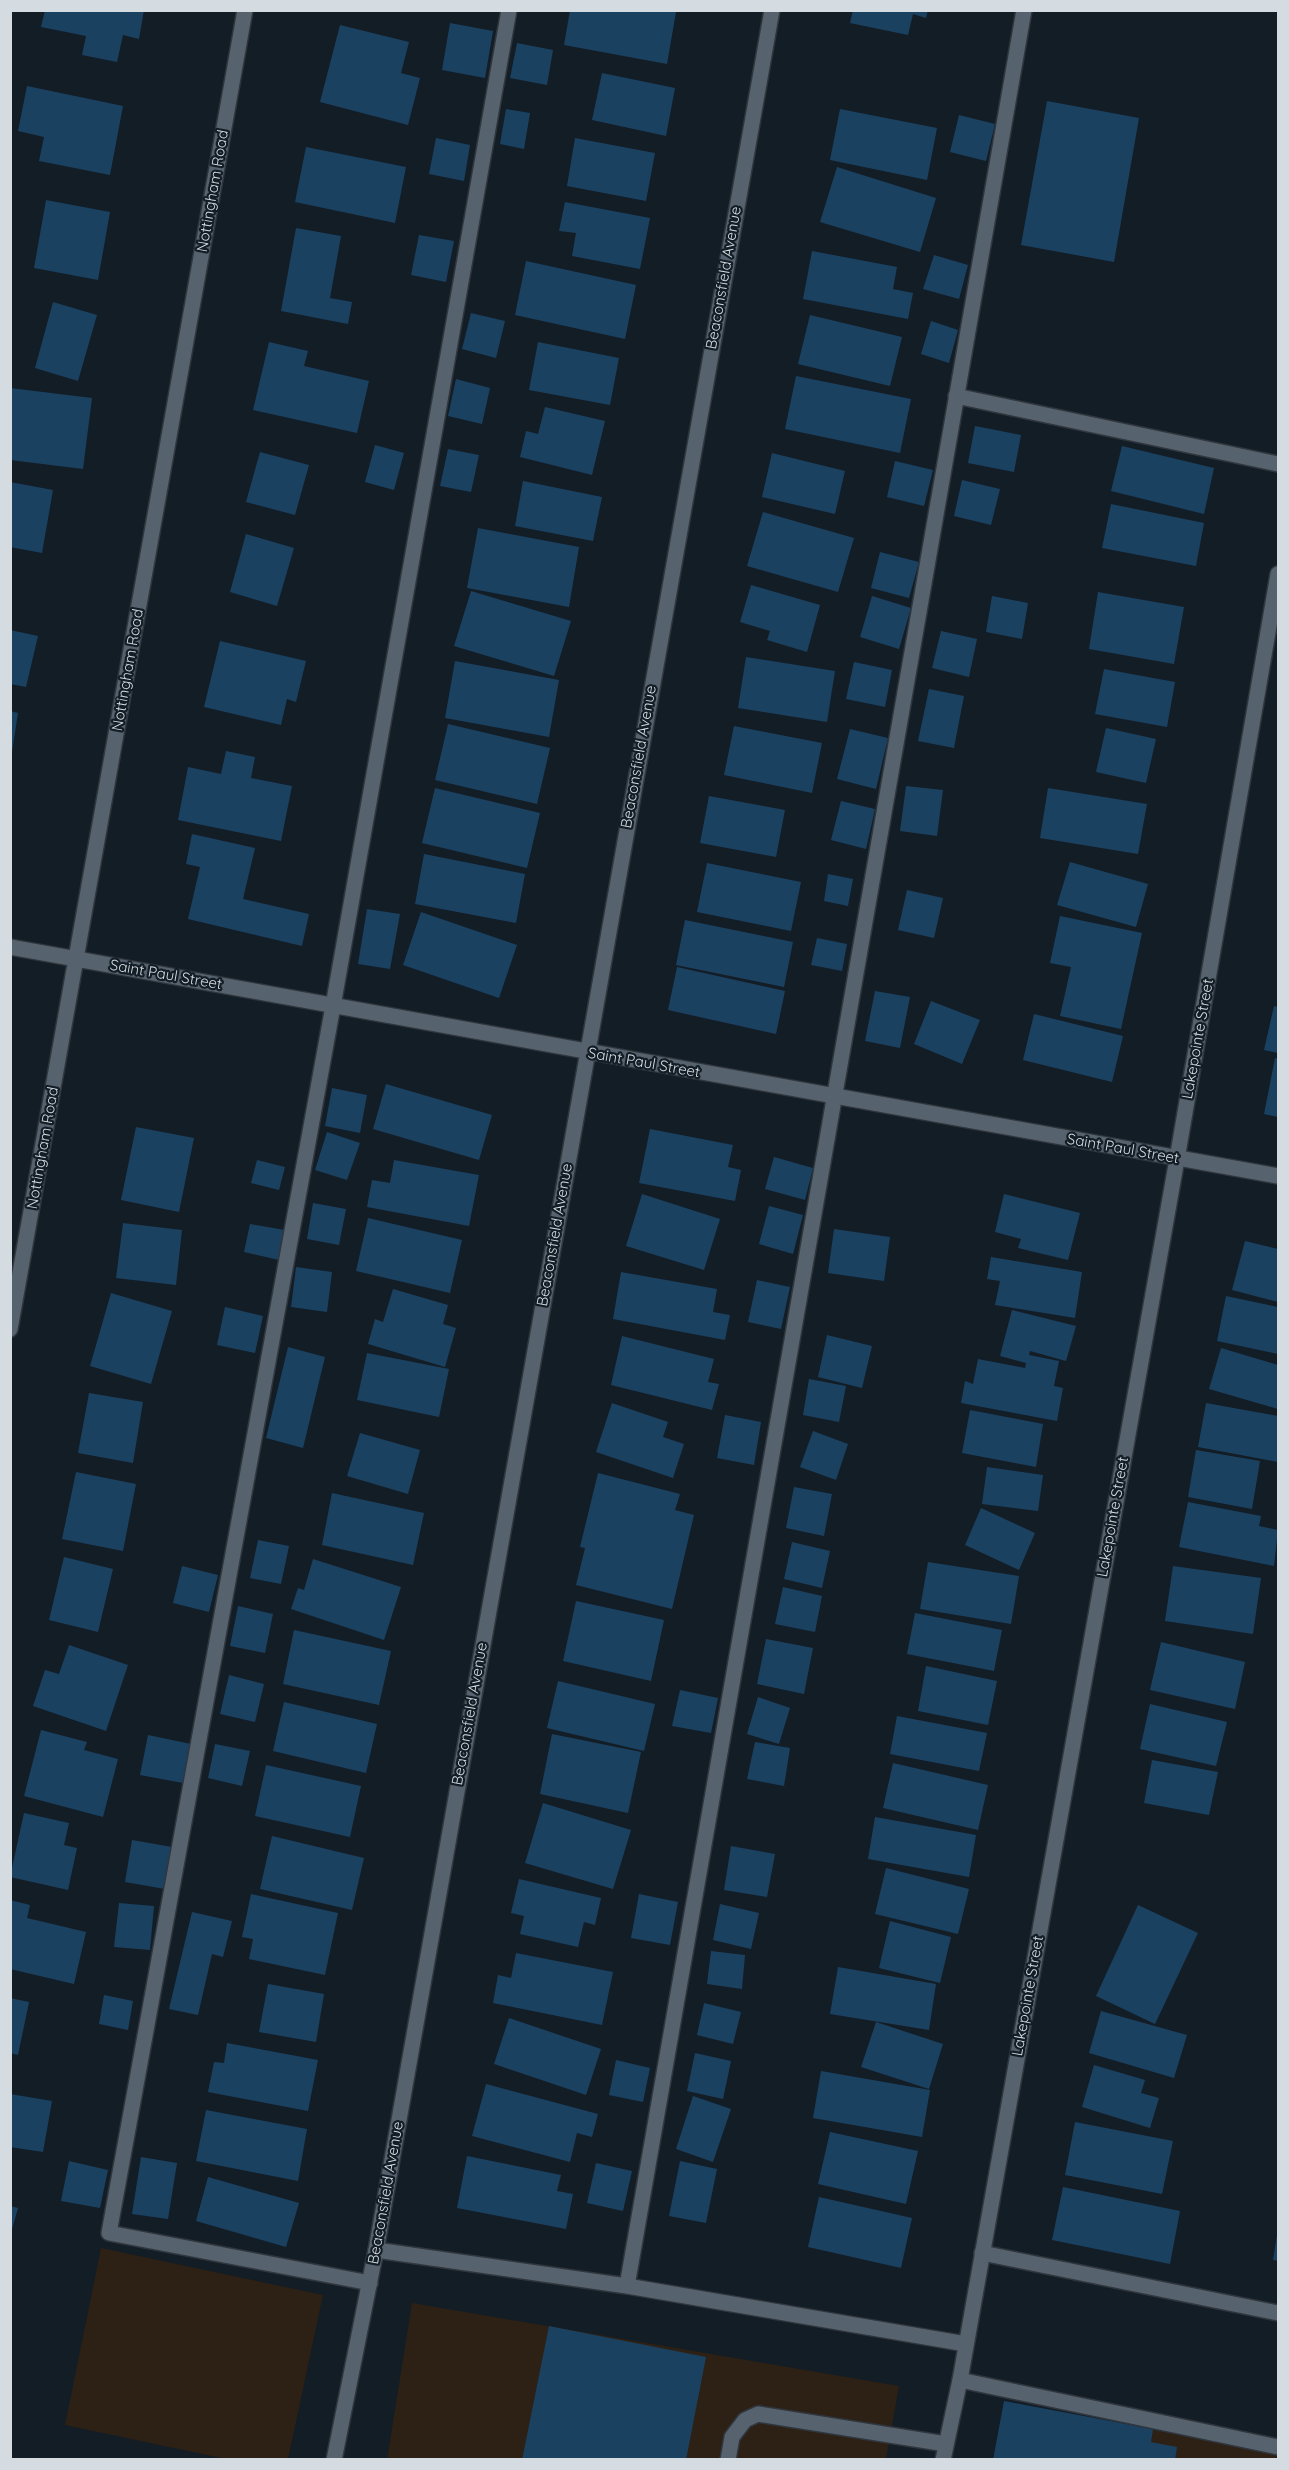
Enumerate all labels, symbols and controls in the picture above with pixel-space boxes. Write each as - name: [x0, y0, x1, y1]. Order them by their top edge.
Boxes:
- street label: Nottingham Road: [193, 128, 233, 254]
- street label: Beaconsfield Avenue: [703, 205, 745, 351]
- street label: Nottingham Road: [108, 607, 148, 733]
- street label: Beaconsfield Avenue: [618, 684, 660, 830]
- street label: Saint Paul Street: [109, 956, 223, 994]
- street label: Lakepointe Street: [1179, 977, 1217, 1101]
- street label: Saint Paul Street: [587, 1044, 701, 1082]
- street label: Nottingham Road: [23, 1085, 63, 1211]
- street label: Saint Paul Street: [1066, 1130, 1180, 1168]
- street label: Beaconsfield Avenue: [534, 1162, 576, 1308]
- street label: Lakepointe Street: [1094, 1455, 1132, 1579]
- street label: Beaconsfield Avenue: [449, 1641, 491, 1787]
- street label: Lakepointe Street: [1009, 1934, 1047, 2058]
- street label: Beaconsfield Avenue: [365, 2120, 407, 2266]

